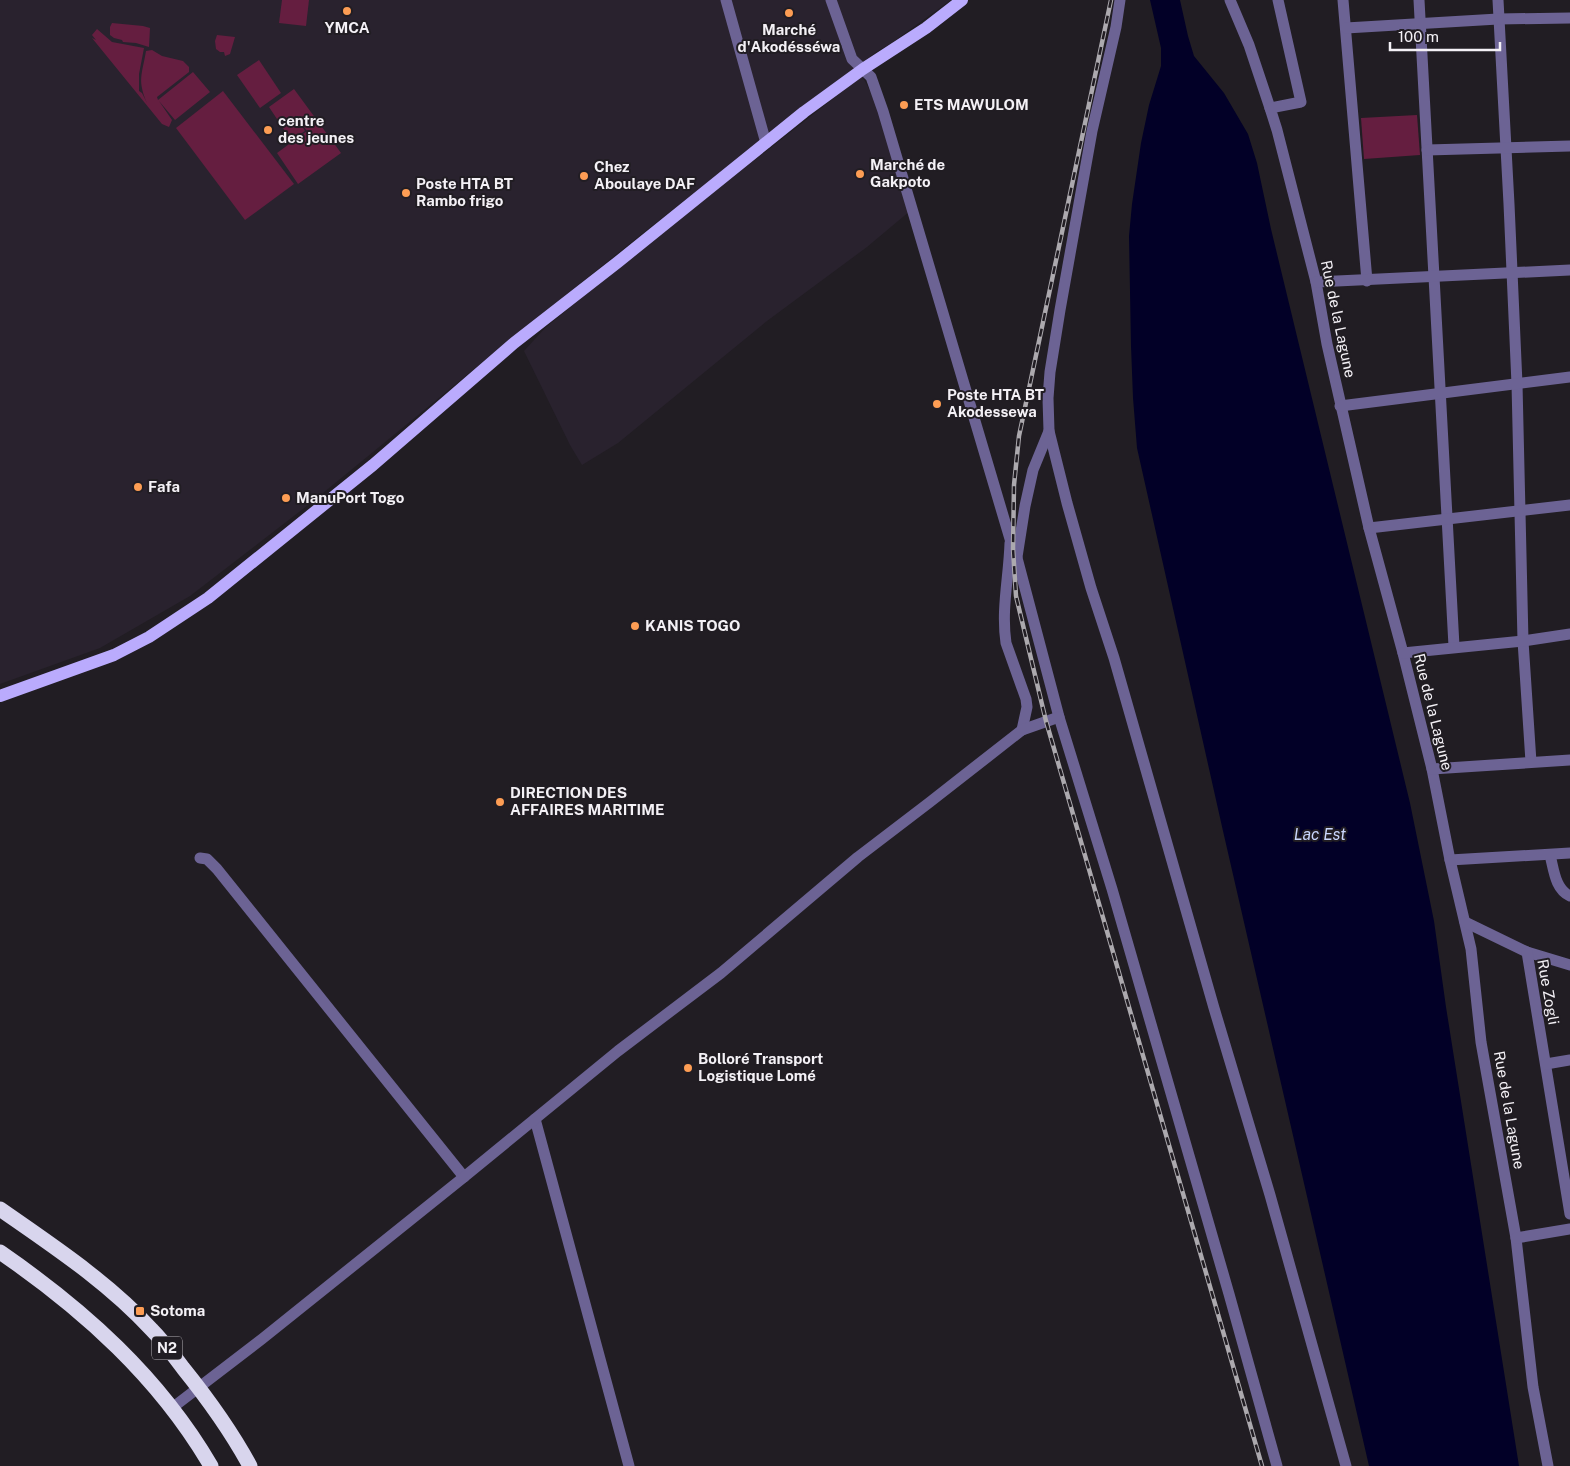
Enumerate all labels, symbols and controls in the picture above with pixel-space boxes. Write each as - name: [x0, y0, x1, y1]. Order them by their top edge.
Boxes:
- marker: YMCA: [341, 5, 353, 17]
- marker: Marché d'Akodésséwa: [783, 7, 795, 19]
- place label: YMCA: [324, 19, 370, 36]
- scale bar: [1390, 20, 1500, 52]
- place label: Marché d'Akodésséwa: [738, 21, 840, 55]
- text: 100 m: [1398, 28, 1439, 45]
- place label: ETS MAWULOM: [914, 96, 1029, 113]
- marker: ETS MAWULOM: [898, 99, 910, 111]
- place label: centre des jeunes: [278, 112, 354, 146]
- marker: centre des jeunes: [262, 124, 274, 136]
- place label: Marché de Gakpoto: [870, 156, 945, 190]
- place label: Chez Aboulaye DAF: [594, 158, 695, 192]
- marker: Marché de Gakpoto: [854, 168, 866, 180]
- marker: Chez Aboulaye DAF: [578, 170, 590, 182]
- place label: Poste HTA BT Rambo frigo: [416, 175, 513, 209]
- marker: Poste HTA BT Rambo frigo: [400, 187, 412, 199]
- street label: Rue de la Lagune: [1318, 259, 1359, 379]
- place label: Poste HTA BT Akodessewa: [947, 386, 1044, 420]
- marker: Poste HTA BT Akodessewa: [931, 398, 943, 410]
- place label: Fafa: [148, 478, 180, 495]
- marker: Fafa: [132, 481, 144, 493]
- place label: ManuPort Togo: [296, 489, 405, 506]
- marker: ManuPort Togo: [280, 492, 292, 504]
- place label: KANIS TOGO: [645, 617, 740, 634]
- marker: KANIS TOGO: [629, 620, 641, 632]
- street label: Rue de la Lagune: [1411, 652, 1456, 772]
- place label: DIRECTION DES AFFAIRES MARITIME: [510, 784, 664, 818]
- marker: DIRECTION DES AFFAIRES MARITIME: [494, 796, 506, 808]
- water label: Lac Est: [1294, 825, 1346, 844]
- street label: Rue Zogli: [1534, 958, 1563, 1026]
- street label: Rue de la Lagune: [1491, 1049, 1528, 1170]
- place label: Bolloré Transport Logistique Lomé: [698, 1050, 823, 1084]
- marker: Bolloré Transport Logistique Lomé: [682, 1062, 694, 1074]
- place label: Sotoma: [150, 1302, 205, 1319]
- marker: Sotoma: [134, 1305, 146, 1317]
- road number: N2: [152, 1336, 182, 1360]

